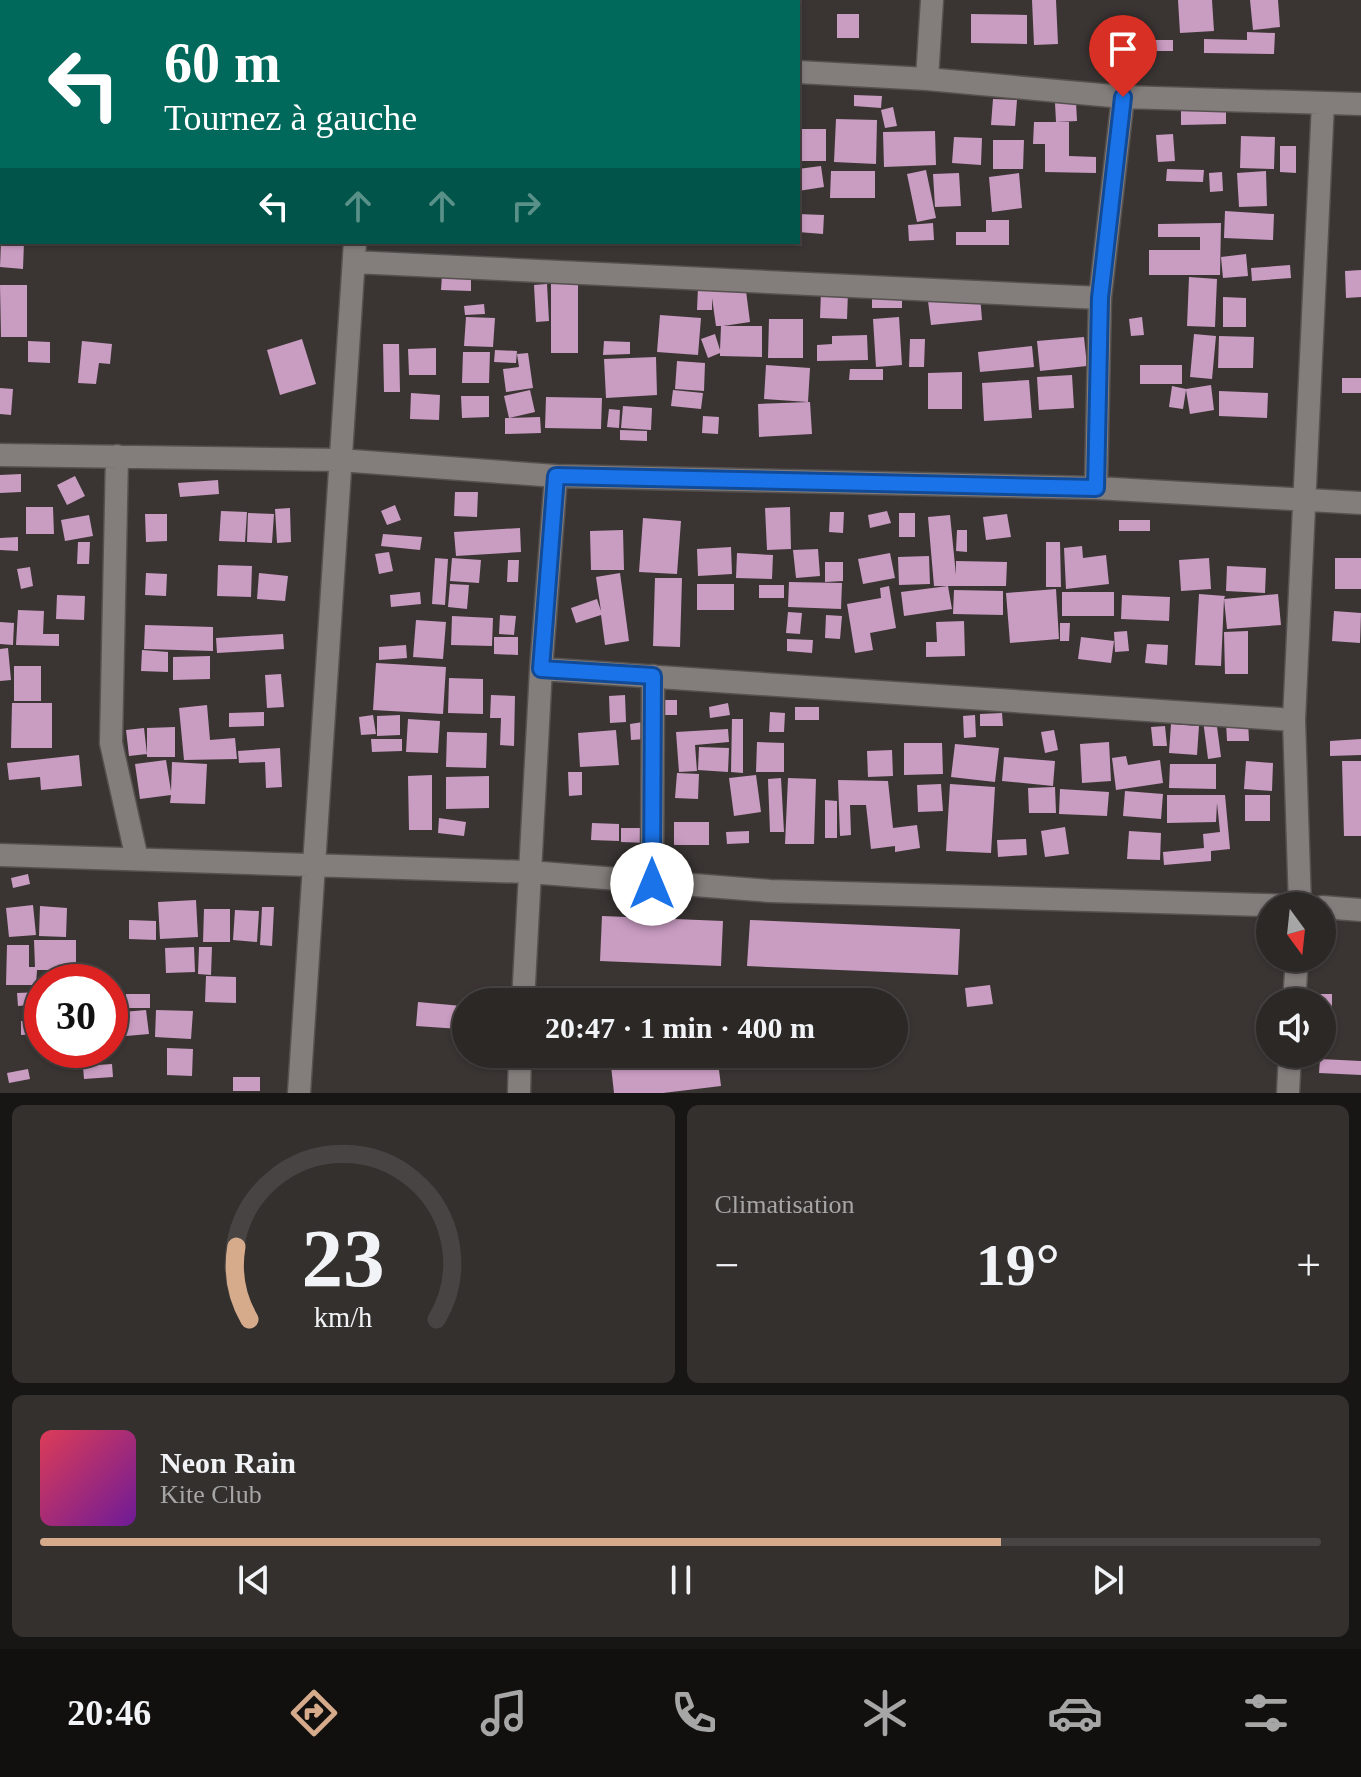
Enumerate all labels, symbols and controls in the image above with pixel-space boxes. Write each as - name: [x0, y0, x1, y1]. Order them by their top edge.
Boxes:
- pin: [1089, 15, 1157, 97]
- icon: arrive: [1101, 27, 1145, 71]
- icon: left: [32, 32, 136, 136]
- text: 60 m: [164, 32, 281, 94]
- text: Tournez à gauche: [164, 98, 417, 138]
- icon: left: [252, 184, 296, 228]
- icon: ahead: [336, 184, 380, 228]
- icon: ahead: [420, 184, 464, 228]
- icon: right: [504, 184, 548, 228]
- position arrow: [610, 842, 694, 926]
- north arrow: [1256, 892, 1336, 972]
- map controls: [1256, 892, 1336, 1068]
- speed limit sign: 30: [24, 964, 128, 1068]
- button: sound: [1256, 988, 1336, 1068]
- text: 20:47 · 1 min · 400 m: [545, 1011, 815, 1044]
- text: Climatisation: [715, 1190, 855, 1219]
- text: 23: [302, 1212, 385, 1304]
- text: 19°: [976, 1232, 1060, 1298]
- text: −: [715, 1241, 739, 1290]
- text: +: [1296, 1241, 1321, 1290]
- text: km/h: [314, 1302, 373, 1333]
- text: Neon Rain: [160, 1446, 296, 1479]
- text: Kite Club: [160, 1480, 262, 1509]
- icon: previous: [232, 1558, 276, 1602]
- icon: pause: [659, 1558, 703, 1602]
- icon: next: [1086, 1558, 1130, 1602]
- icon: directions: [286, 1685, 342, 1741]
- icon: music: [476, 1685, 532, 1741]
- icon: phone: [666, 1685, 722, 1741]
- icon: climate: [857, 1685, 913, 1741]
- icon: car: [1047, 1685, 1103, 1741]
- icon: filters: [1238, 1685, 1294, 1741]
- text: 20:46: [67, 1693, 151, 1733]

